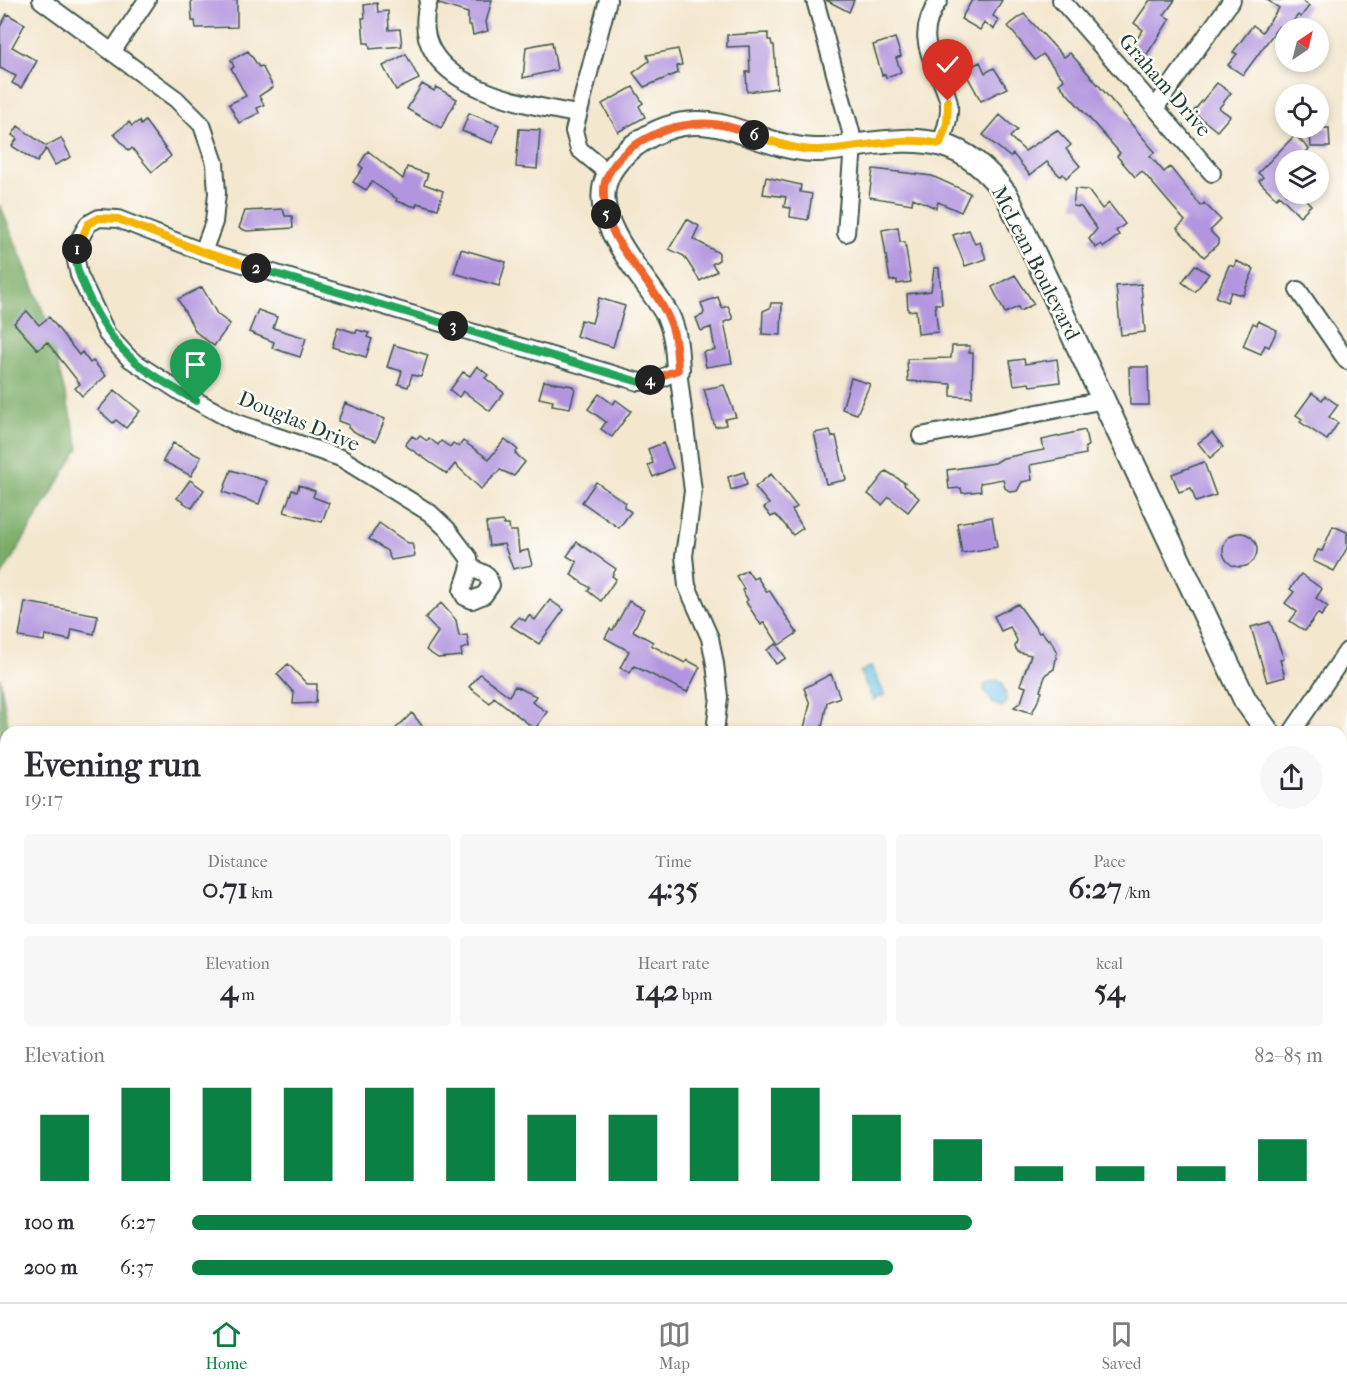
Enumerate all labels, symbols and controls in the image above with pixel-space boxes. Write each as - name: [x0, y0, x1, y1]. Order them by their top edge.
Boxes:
- north arrow: [1275, 18, 1329, 72]
- map controls: [1275, 18, 1329, 204]
- street label: Graham Drive: [1114, 29, 1216, 141]
- pin: [922, 39, 973, 101]
- icon: check: [931, 48, 964, 81]
- button: locate: [1275, 84, 1329, 138]
- pin: 6: [739, 120, 769, 150]
- text: 6: [750, 125, 758, 144]
- button: layers: [1275, 150, 1329, 204]
- street label: McLean Boulevard: [987, 182, 1085, 345]
- pin: 5: [591, 199, 621, 229]
- text: 5: [603, 204, 609, 223]
- pin: 1: [62, 234, 92, 264]
- text: 1: [74, 239, 80, 258]
- pin: 2: [241, 253, 271, 283]
- text: 2: [252, 258, 260, 277]
- pin: 3: [438, 311, 468, 341]
- text: 3: [450, 316, 456, 335]
- pin: [170, 339, 221, 401]
- icon: arrive: [179, 348, 212, 381]
- pin: 4: [635, 365, 665, 395]
- text: 4: [645, 370, 655, 389]
- street label: Douglas Drive: [235, 386, 363, 456]
- text: Evening run: [24, 746, 201, 785]
- button: share: [1260, 746, 1323, 809]
- text: 19:17: [24, 788, 63, 811]
- text: Distance: [207, 852, 268, 871]
- text: Time: [655, 852, 692, 871]
- text: Pace: [1094, 852, 1125, 871]
- text: 0.71: [202, 871, 248, 906]
- text: 4:35: [648, 871, 699, 906]
- text: 6:27: [1068, 871, 1122, 906]
- text: km: [248, 883, 273, 902]
- text: /km: [1122, 883, 1151, 902]
- text: Elevation: [205, 954, 270, 973]
- text: Heart rate: [638, 954, 709, 973]
- text: kcal: [1096, 954, 1123, 973]
- text: 4: [220, 973, 238, 1008]
- text: 142: [635, 973, 679, 1008]
- text: 54: [1094, 973, 1125, 1008]
- text: m: [238, 985, 255, 1004]
- text: bpm: [679, 985, 712, 1004]
- text: Elevation: [24, 1044, 105, 1067]
- text: 82–85 m: [1254, 1044, 1323, 1067]
- text: 100 m: [24, 1211, 74, 1234]
- text: 6:27: [120, 1211, 156, 1234]
- text: 200 m: [24, 1256, 77, 1279]
- text: 6:37: [120, 1256, 154, 1279]
- tab: Home: [205, 1318, 247, 1373]
- tab: Map: [658, 1318, 691, 1373]
- tab: Saved: [1102, 1318, 1142, 1373]

